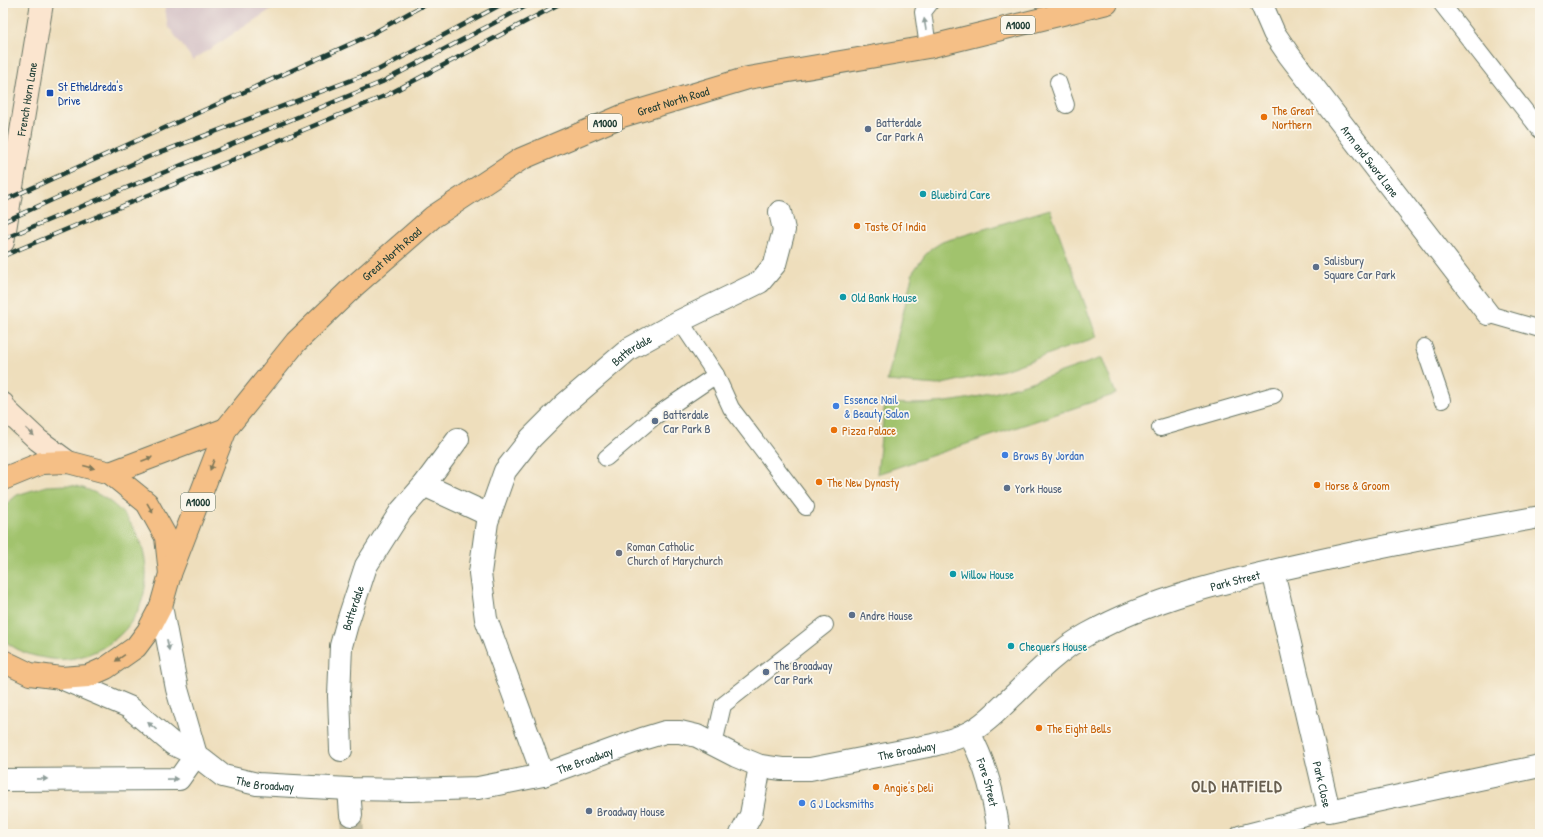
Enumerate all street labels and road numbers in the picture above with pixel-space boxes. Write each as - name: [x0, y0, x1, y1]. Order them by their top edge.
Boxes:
- road number: A1000: [1001, 16, 1035, 34]
- street label: French Horn Lane: [12, 61, 41, 138]
- street label: Great North Road: [635, 82, 711, 119]
- road number: A1000: [588, 114, 622, 132]
- street label: Arm and Sword Lane: [1337, 122, 1404, 201]
- street label: Great North Road: [358, 223, 425, 284]
- street label: Batterdale: [607, 330, 655, 369]
- road number: A1000: [181, 493, 215, 511]
- street label: Park Street: [1208, 565, 1263, 595]
- street label: Batterdale: [337, 583, 368, 632]
- street label: The Broadway: [876, 736, 938, 764]
- street label: The Broadway: [554, 742, 615, 778]
- street label: Fore Street: [973, 755, 1003, 809]
- street label: Park Close: [1309, 760, 1336, 809]
- street label: The Broadway: [234, 771, 295, 795]

